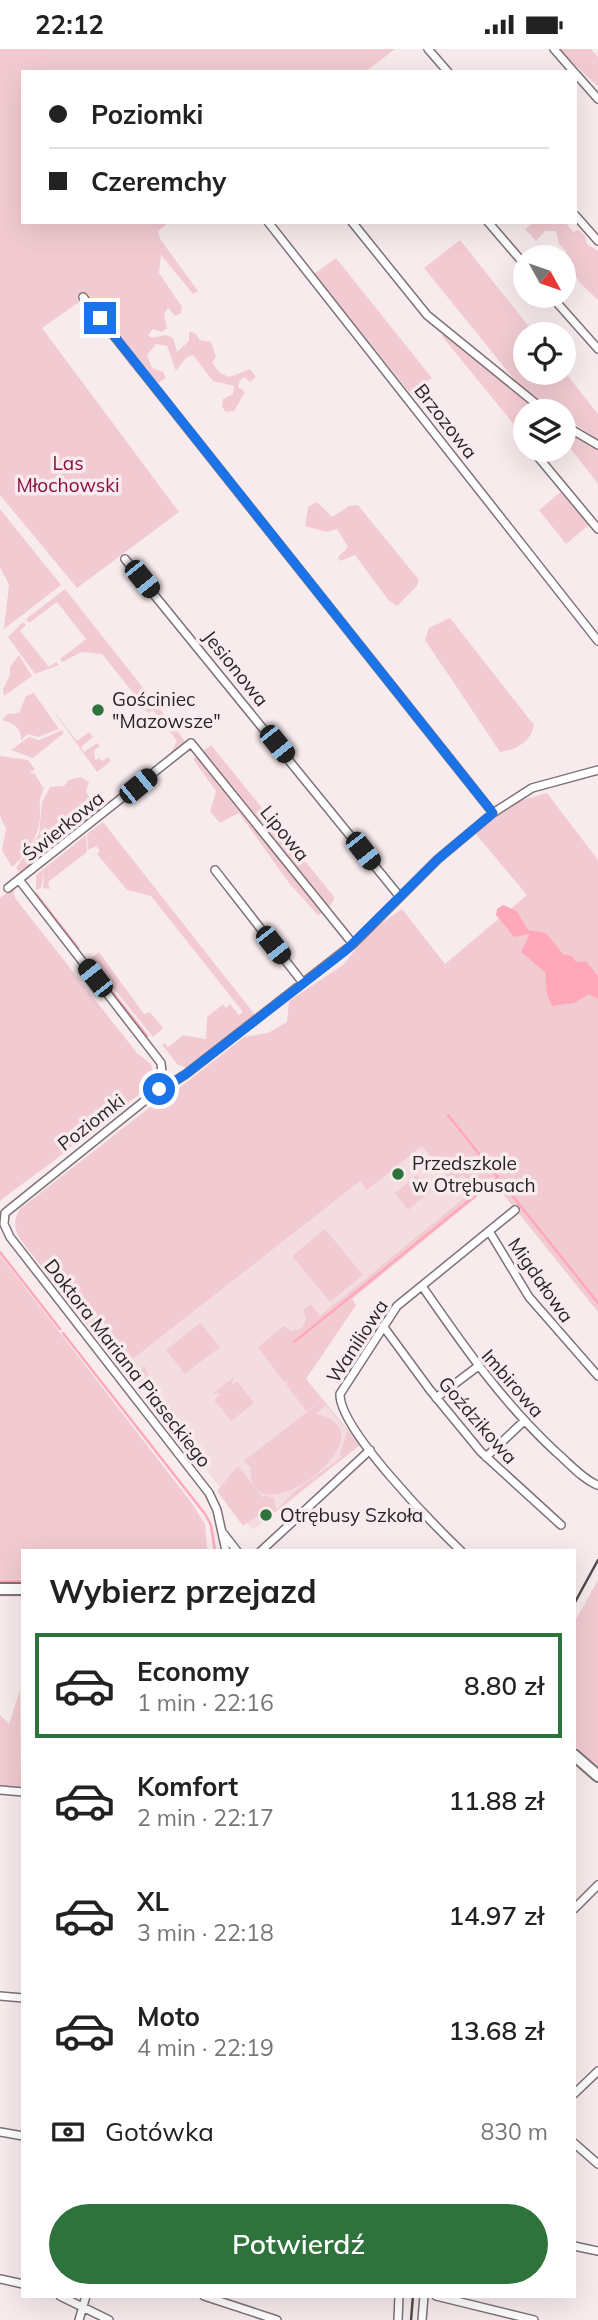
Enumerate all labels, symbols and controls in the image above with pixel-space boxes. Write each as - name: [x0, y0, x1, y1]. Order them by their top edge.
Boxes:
- text: 22:12: [35, 8, 104, 41]
- text: Poziomki: [91, 98, 203, 131]
- text: Czeremchy: [91, 165, 226, 198]
- north arrow: [513, 245, 576, 308]
- map controls: [513, 245, 576, 462]
- route end: [84, 302, 116, 334]
- button: locate: [513, 322, 576, 385]
- street label: Brzozowa: [409, 379, 483, 463]
- button: layers: [513, 399, 576, 462]
- park label: Las Młochowski: [17, 451, 119, 497]
- car: [121, 556, 164, 602]
- street label: Jesionowa: [198, 625, 274, 711]
- place label: Gościniec "Mazowsze": [112, 687, 221, 733]
- marker: Gościniec "Mazowsze": [90, 702, 106, 718]
- car: [256, 721, 299, 767]
- car: [116, 765, 161, 807]
- street label: Świerkowa: [17, 786, 109, 866]
- street label: Lipowa: [255, 800, 315, 866]
- car: [342, 828, 385, 874]
- car: [252, 922, 295, 968]
- car: [74, 955, 117, 1001]
- route start: [143, 1073, 175, 1105]
- street label: Poziomki: [53, 1088, 129, 1156]
- place label: Przedszkole w Otrębusach: [412, 1151, 536, 1197]
- marker: Przedszkole w Otrębusach: [390, 1166, 406, 1182]
- street label: Migdałowa: [503, 1233, 579, 1327]
- street label: Doktora Mariana Piaseckiego: [39, 1254, 217, 1472]
- street label: Waniliowa: [321, 1295, 393, 1387]
- street label: Imbirowa: [477, 1344, 549, 1422]
- street label: Goździkowa: [434, 1371, 522, 1469]
- place label: Otrębusy Szkoła: [280, 1503, 423, 1527]
- marker: Otrębusy Szkoła: [258, 1507, 274, 1523]
- text: Wybierz przejazd: [49, 1571, 317, 1611]
- icon: car: [53, 1654, 116, 1717]
- text: Economy: [137, 1655, 249, 1688]
- text: 8.80 zł: [464, 1669, 544, 1702]
- text: 1 min · 22:16: [137, 1688, 274, 1717]
- icon: car: [53, 1769, 116, 1832]
- text: Komfort: [137, 1770, 238, 1803]
- text: 11.88 zł: [448, 1784, 544, 1817]
- text: 2 min · 22:17: [137, 1803, 274, 1832]
- icon: car: [53, 1884, 116, 1947]
- text: XL: [137, 1885, 169, 1918]
- text: 14.97 zł: [448, 1899, 544, 1932]
- text: 3 min · 22:18: [137, 1918, 274, 1947]
- icon: car: [53, 1999, 116, 2062]
- text: Moto: [137, 2000, 200, 2033]
- text: 13.68 zł: [448, 2014, 544, 2047]
- text: 4 min · 22:19: [137, 2033, 274, 2062]
- icon: cash: [49, 2113, 87, 2151]
- text: Gotówka: [105, 2115, 214, 2148]
- text: 830 m: [480, 2117, 548, 2146]
- button: Potwierdź: [49, 2204, 548, 2284]

